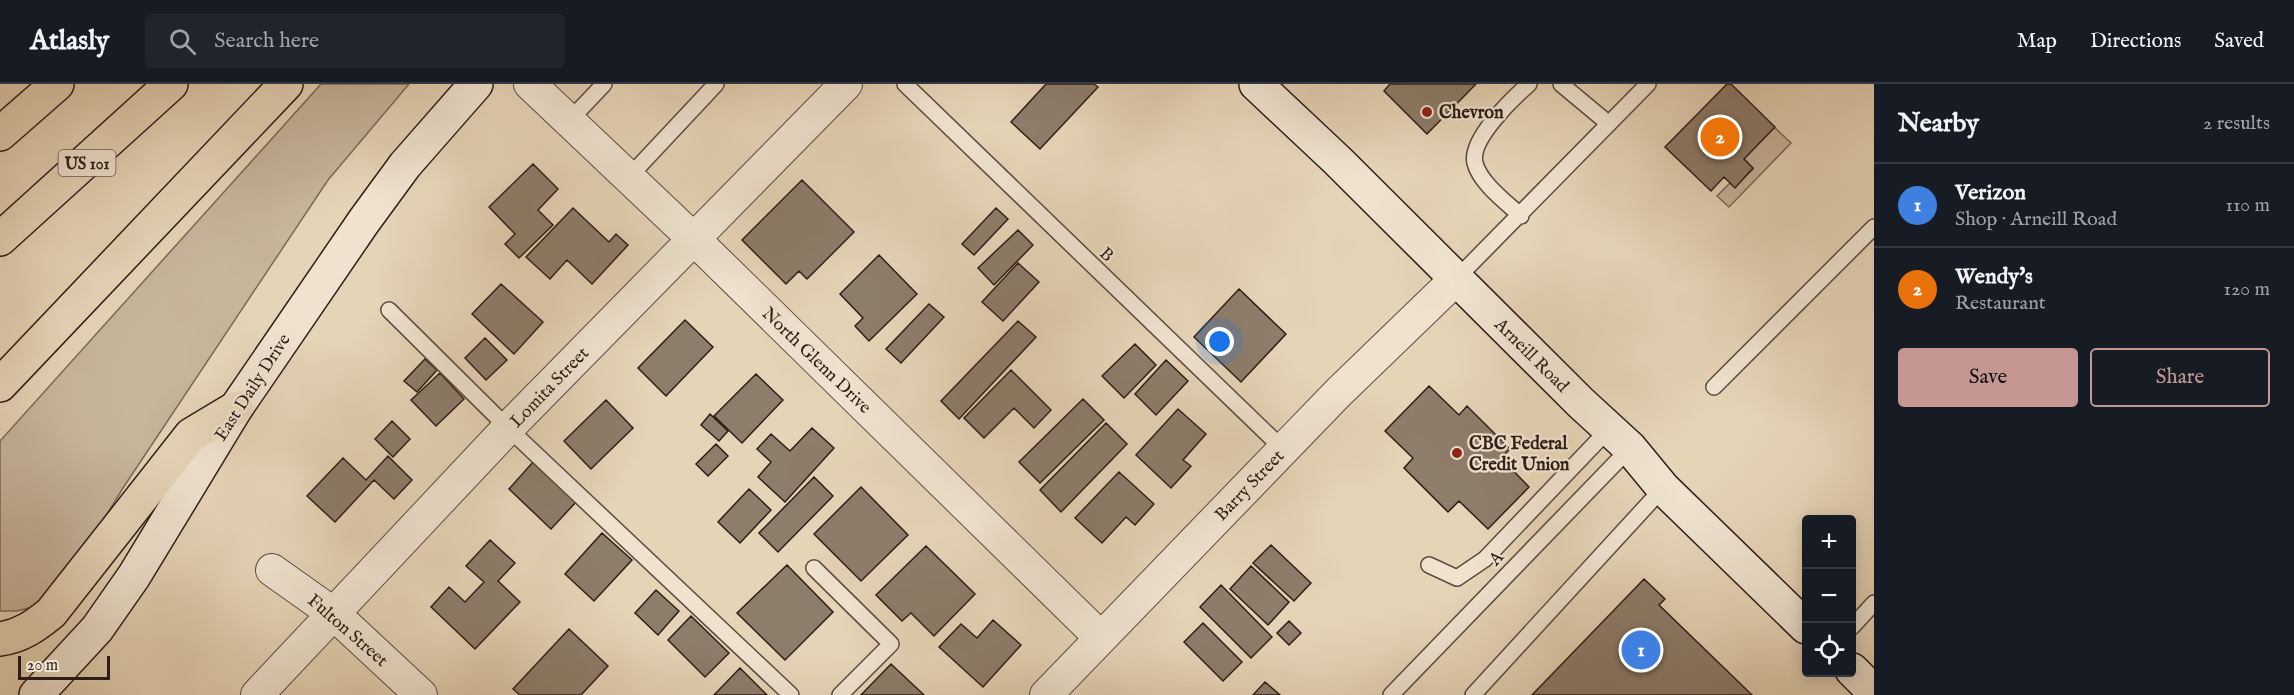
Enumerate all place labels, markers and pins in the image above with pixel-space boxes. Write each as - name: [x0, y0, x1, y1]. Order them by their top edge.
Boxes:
- place label: Chevron: [1439, 102, 1504, 125]
- marker: Chevron: [1420, 105, 1434, 119]
- pin: 2: [1700, 115, 1740, 160]
- place label: CBC Federal Credit Union: [1469, 433, 1570, 477]
- marker: CBC Federal Credit Union: [1450, 446, 1464, 460]
- pin: 1: [1622, 628, 1660, 672]

